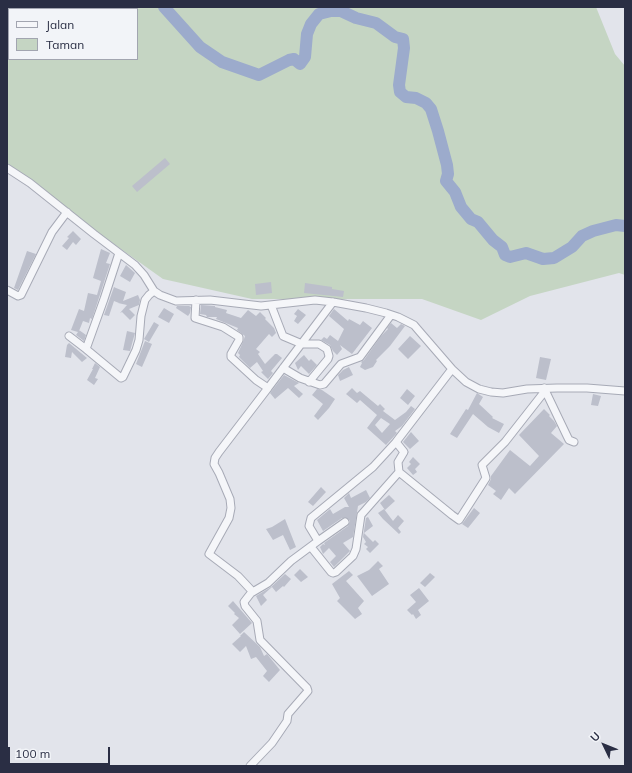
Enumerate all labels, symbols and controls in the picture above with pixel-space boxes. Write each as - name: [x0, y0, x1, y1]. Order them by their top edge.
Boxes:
- legend: [8, 8, 138, 60]
- text: Jalan: [46, 17, 74, 32]
- text: Taman: [46, 37, 84, 52]
- north arrow: [584, 725, 624, 765]
- text: U: [587, 729, 603, 745]
- scale bar: [10, 739, 112, 765]
- text: 100 m: [15, 746, 50, 761]

